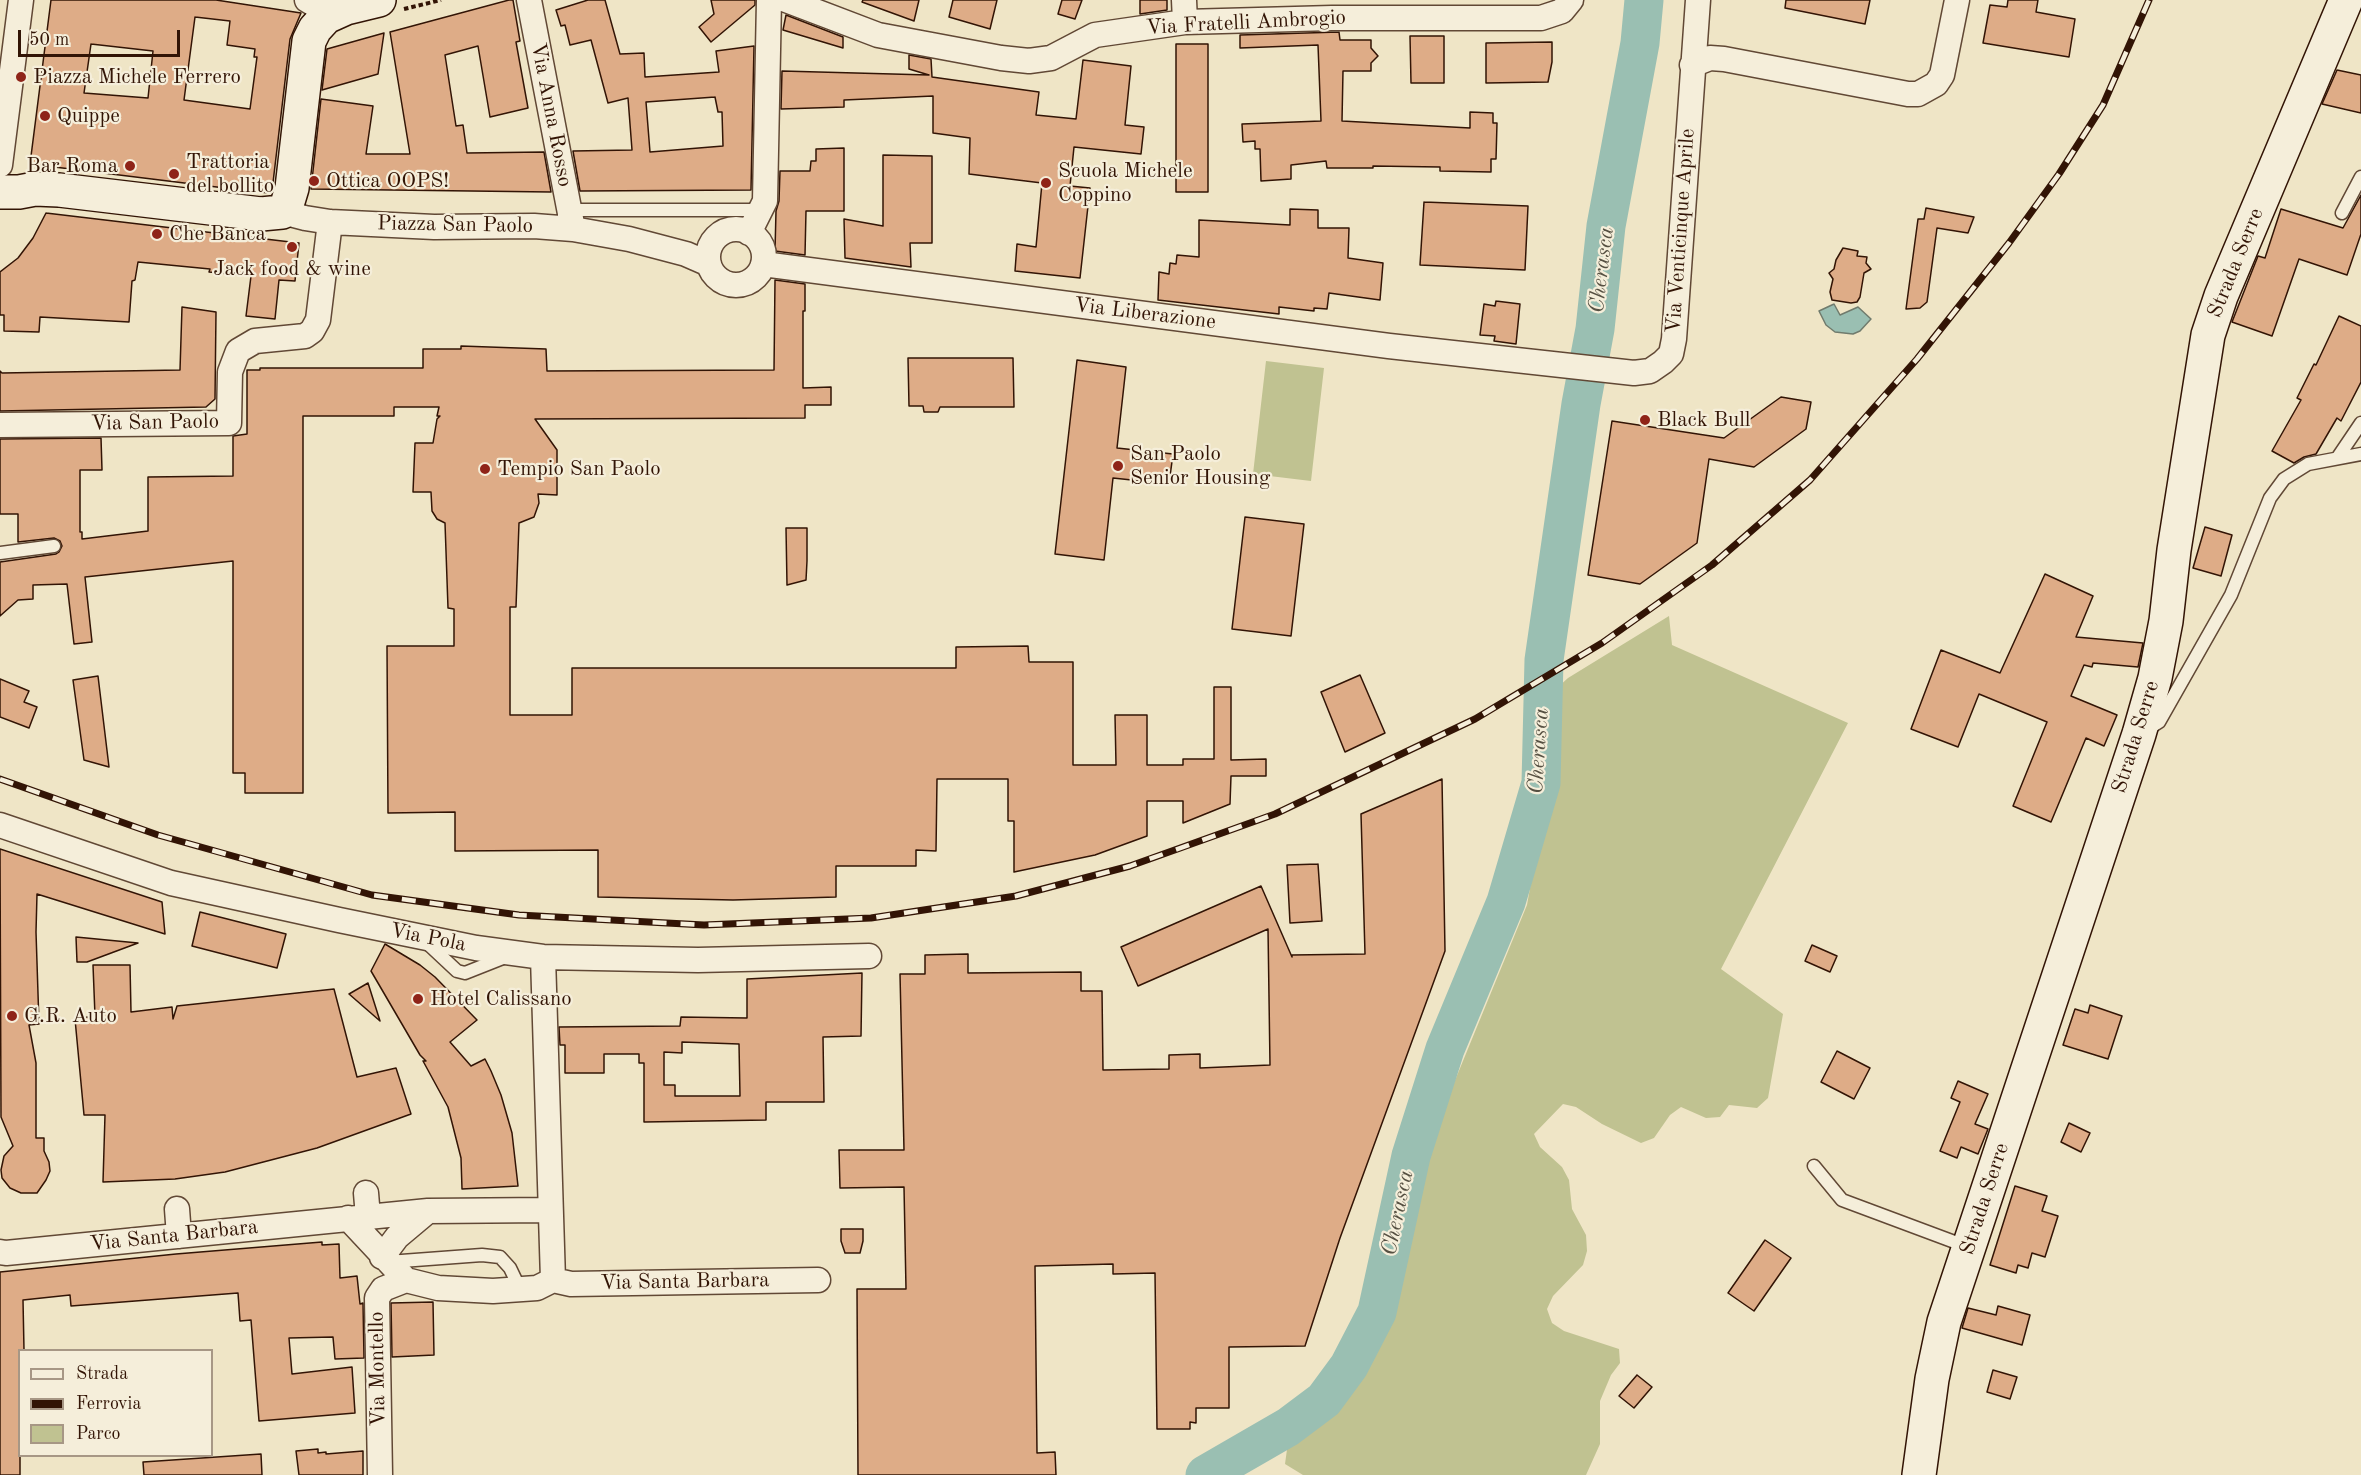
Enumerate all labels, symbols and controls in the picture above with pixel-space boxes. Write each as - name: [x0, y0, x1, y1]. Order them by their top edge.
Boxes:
- street label: Via Fratelli Ambrogio: [1145, 5, 1347, 41]
- scale bar: [21, 18, 183, 56]
- text: 50 m: [29, 31, 69, 49]
- street label: Via Anna Rosso: [525, 41, 577, 189]
- place label: Piazza Michele Ferrero: [33, 64, 241, 90]
- marker: Piazza Michele Ferrero: [14, 70, 28, 84]
- place label: Quippe: [57, 103, 120, 129]
- marker: Quippe: [38, 109, 52, 123]
- street label: Via Venticinque Aprile: [1661, 128, 1701, 334]
- place label: Trattoria del bollito: [186, 149, 274, 199]
- place label: Bar Roma: [26, 153, 118, 179]
- place label: Scuola Michele Coppino: [1058, 158, 1193, 208]
- marker: Bar Roma: [123, 159, 137, 173]
- marker: Trattoria del bollito: [167, 167, 181, 181]
- place label: Ottica OOPS!: [326, 168, 449, 194]
- marker: Ottica OOPS!: [307, 174, 321, 188]
- marker: Scuola Michele Coppino: [1039, 176, 1053, 190]
- street label: Strada Serre: [2203, 204, 2269, 322]
- street label: Piazza San Paolo: [377, 211, 533, 239]
- place label: Che Banca: [169, 221, 266, 247]
- water label: Cherasca: [1584, 225, 1620, 315]
- marker: Che Banca: [150, 227, 164, 241]
- marker: Jack food & wine: [285, 240, 299, 254]
- place label: Jack food & wine: [213, 256, 371, 282]
- street label: Via Liberazione: [1073, 293, 1217, 335]
- place label: Black Bull: [1657, 407, 1751, 433]
- street label: Via San Paolo: [91, 409, 219, 437]
- marker: Black Bull: [1638, 413, 1652, 427]
- place label: San Paolo Senior Housing: [1130, 441, 1270, 491]
- place label: Tempio San Paolo: [497, 456, 661, 482]
- marker: San Paolo Senior Housing: [1111, 459, 1125, 473]
- marker: Tempio San Paolo: [478, 462, 492, 476]
- street label: Strada Serre: [2107, 678, 2165, 796]
- water label: Cherasca: [1523, 707, 1555, 795]
- street label: Via Pola: [388, 918, 468, 958]
- place label: Hotel Calissano: [430, 986, 572, 1012]
- marker: Hotel Calissano: [411, 992, 425, 1006]
- place label: G.R. Auto: [24, 1003, 117, 1029]
- marker: G.R. Auto: [5, 1009, 19, 1023]
- street label: Strada Serre: [1955, 1140, 2015, 1258]
- water label: Cherasca: [1376, 1168, 1420, 1258]
- street label: Via Santa Barbara: [89, 1215, 259, 1257]
- street label: Via Santa Barbara: [600, 1268, 770, 1296]
- street label: Via Montello: [364, 1311, 392, 1427]
- legend: [18, 1349, 213, 1457]
- text: Strada: [76, 1365, 128, 1383]
- text: Ferrovia: [76, 1395, 141, 1413]
- text: Parco: [76, 1425, 121, 1443]

